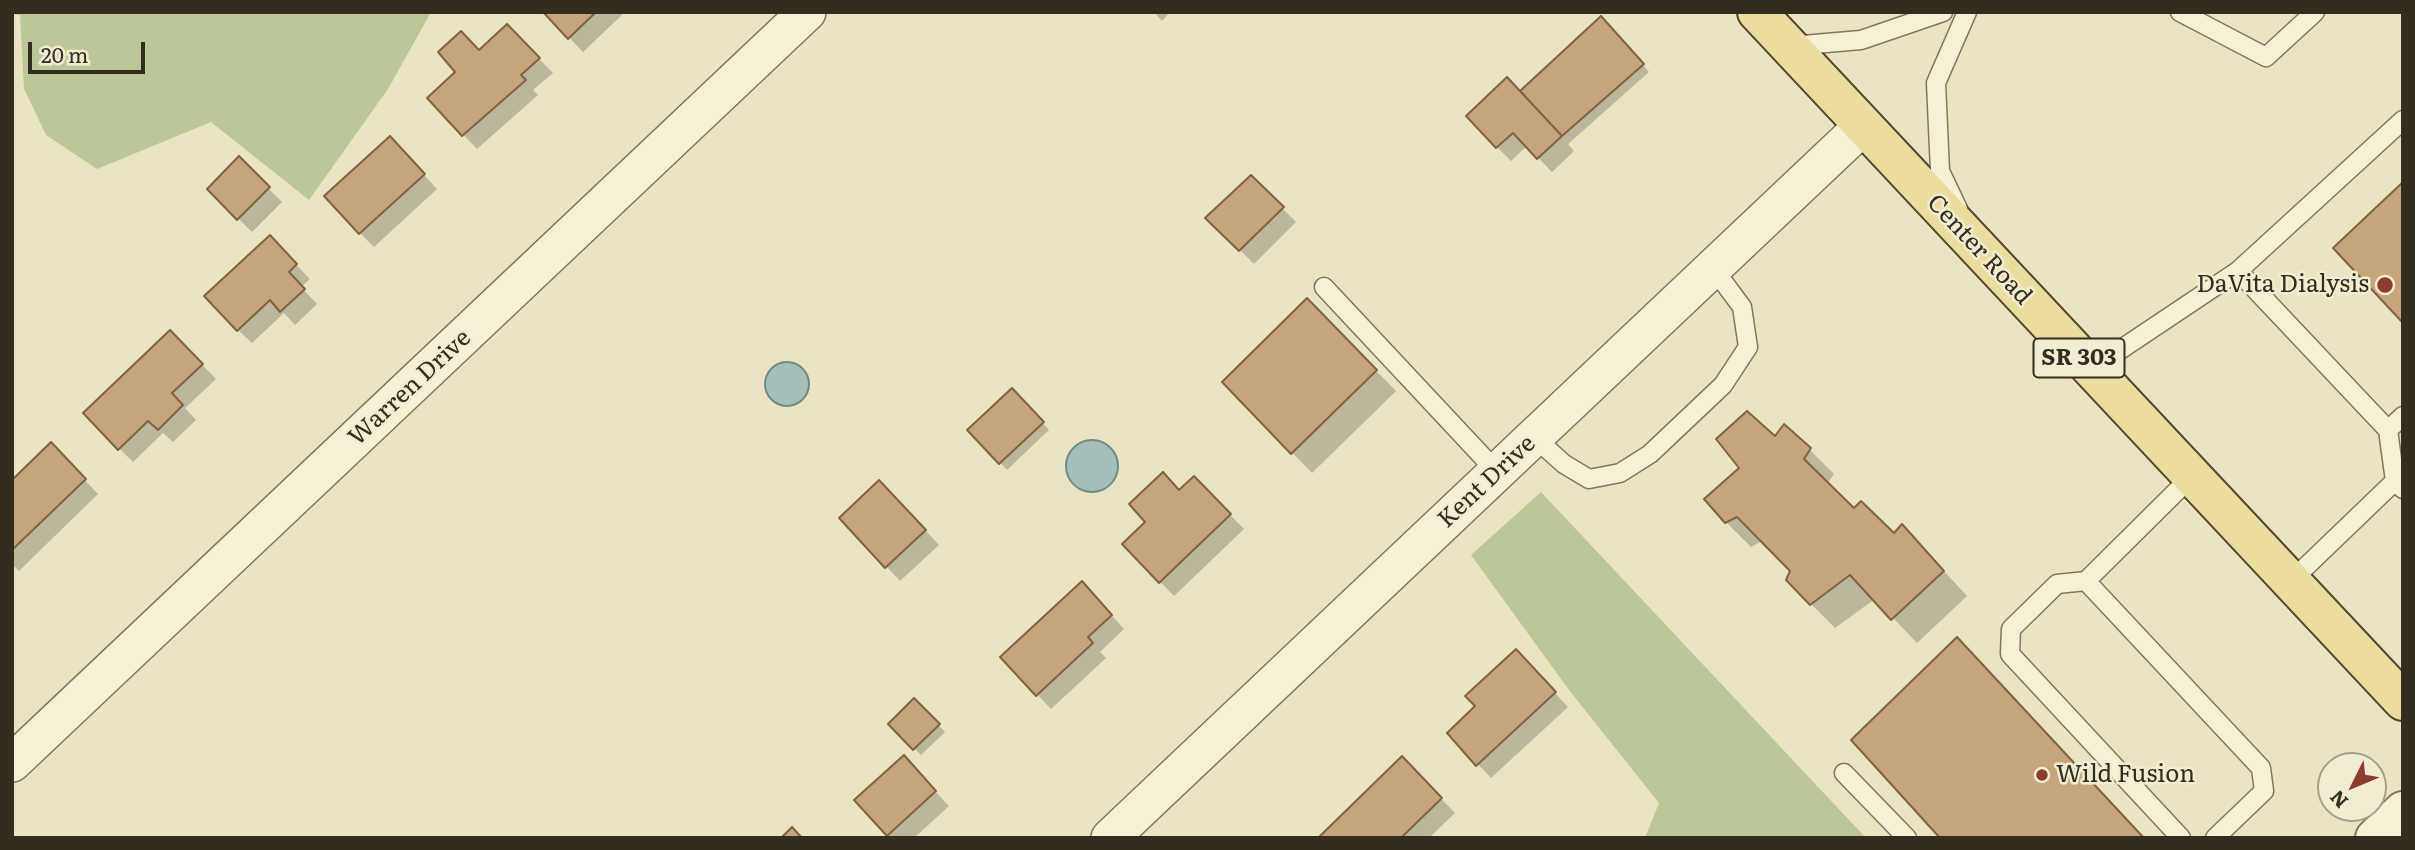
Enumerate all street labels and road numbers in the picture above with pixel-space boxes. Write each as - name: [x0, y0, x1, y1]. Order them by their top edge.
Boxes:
- street label: Center Road: [1921, 189, 2037, 311]
- street label: Warren Drive: [343, 324, 477, 452]
- road number: SR 303: [2034, 338, 2124, 378]
- street label: Kent Drive: [1432, 430, 1542, 534]

